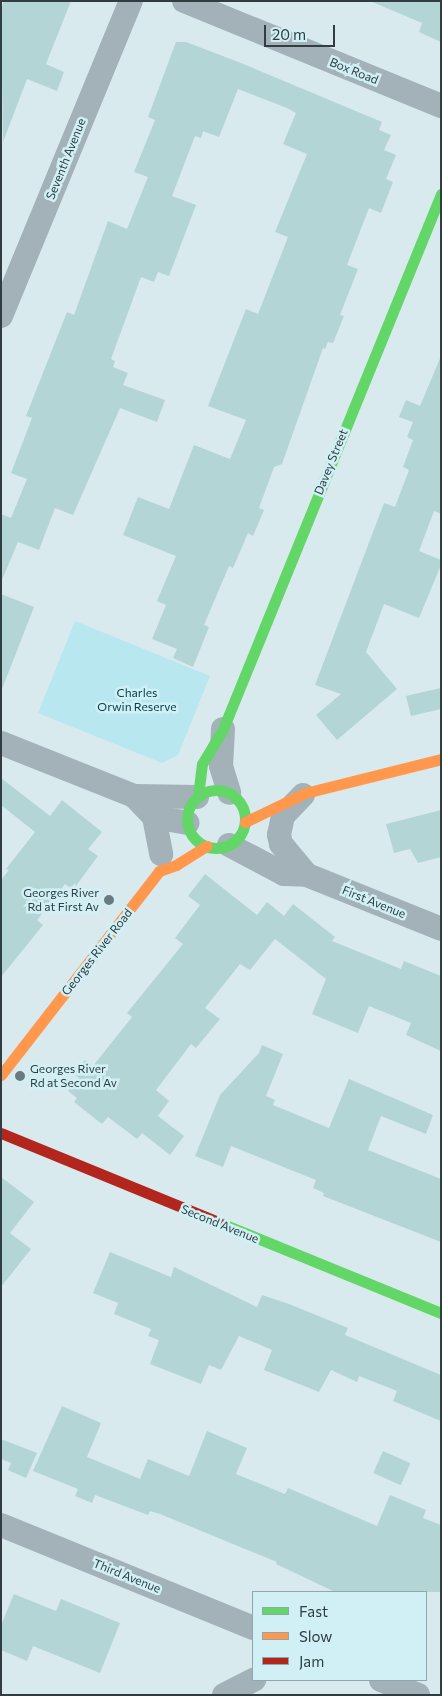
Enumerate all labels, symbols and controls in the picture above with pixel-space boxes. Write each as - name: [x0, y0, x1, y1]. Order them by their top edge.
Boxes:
- scale bar: [267, 15, 338, 47]
- text: 20 m: [272, 25, 306, 43]
- street label: Box Road: [327, 55, 381, 87]
- street label: Seventh Avenue: [43, 116, 89, 202]
- street label: Davey Street: [311, 427, 351, 497]
- park label: Charles Orwin Reserve: [97, 686, 177, 714]
- street label: First Avenue: [340, 883, 408, 921]
- place label: Georges River Rd at First Av: [23, 886, 99, 914]
- marker: Georges River Rd at First Av: [103, 894, 115, 906]
- street label: Georges River Road: [59, 906, 135, 998]
- place label: Georges River Rd at Second Av: [30, 1062, 117, 1090]
- marker: Georges River Rd at Second Av: [14, 1070, 26, 1082]
- street label: Second Avenue: [179, 1202, 261, 1246]
- street label: Third Avenue: [91, 1556, 163, 1596]
- legend: [252, 1591, 427, 1681]
- text: Fast: [299, 1602, 328, 1620]
- text: Slow: [299, 1627, 332, 1645]
- text: Jam: [299, 1652, 324, 1670]

